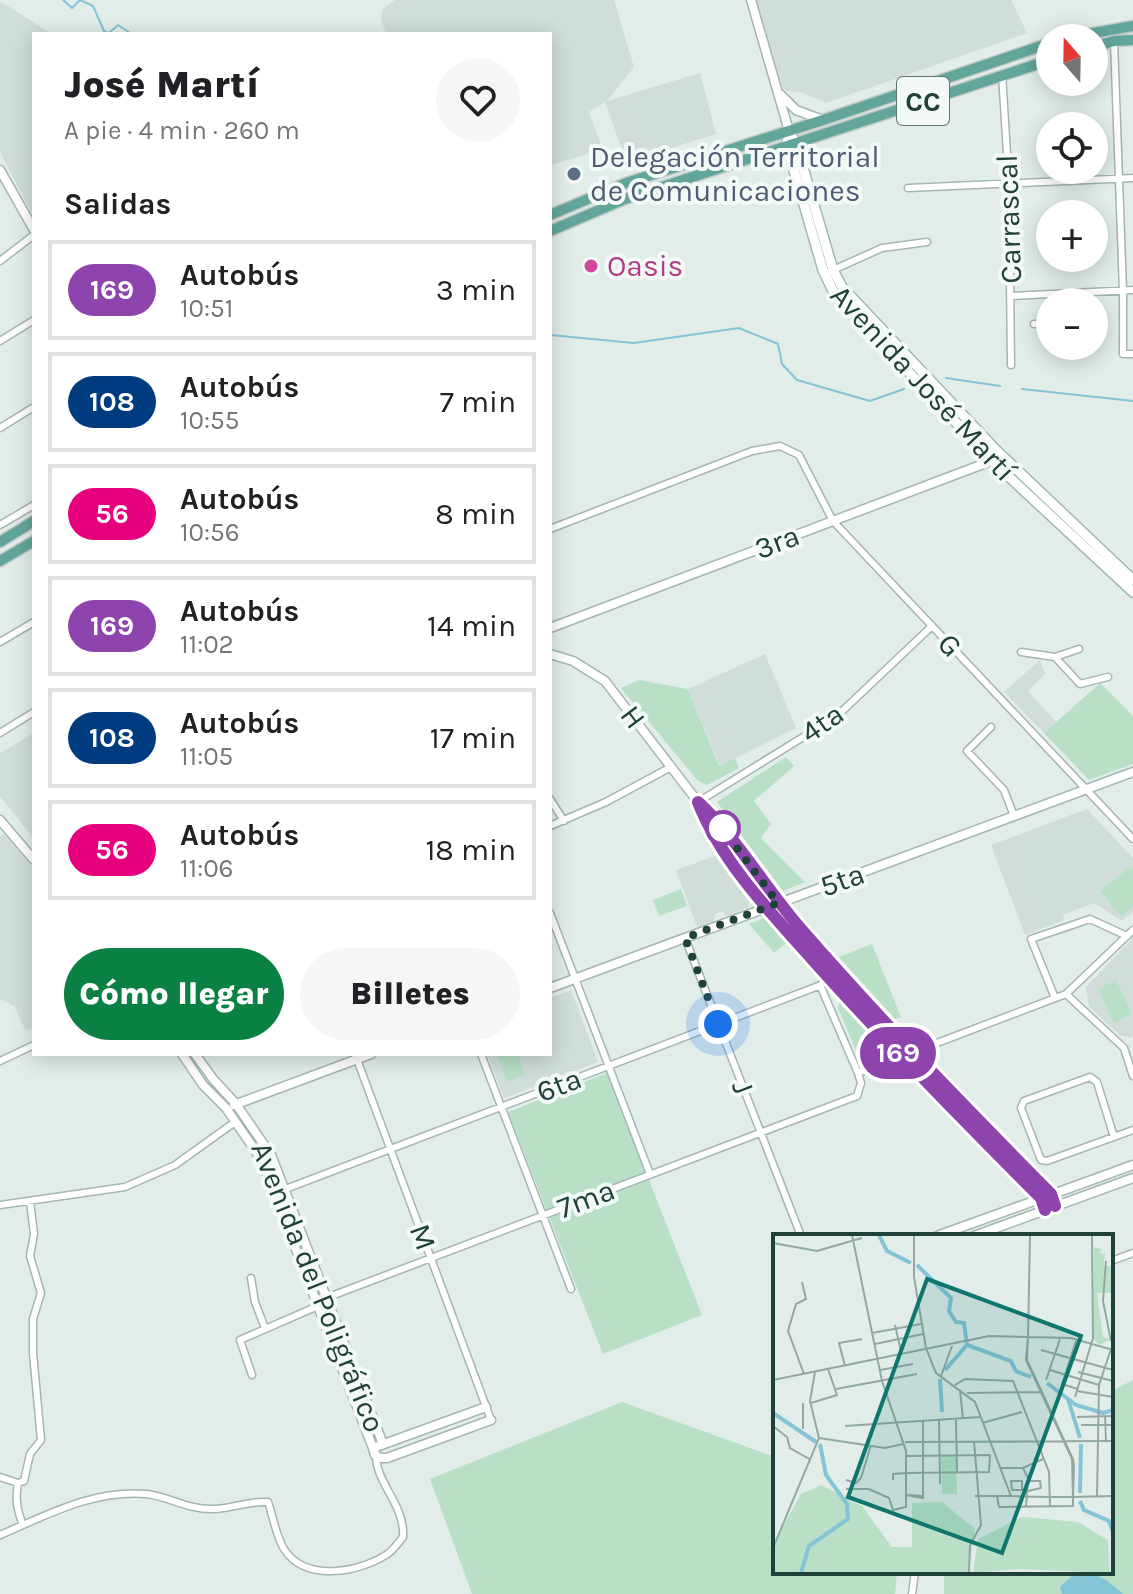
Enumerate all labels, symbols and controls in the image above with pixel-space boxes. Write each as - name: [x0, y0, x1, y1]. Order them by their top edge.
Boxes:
- north arrow: [1036, 24, 1108, 96]
- map controls: [1036, 24, 1108, 360]
- button: heart: [436, 58, 520, 142]
- text: José Martí: [64, 62, 259, 107]
- road number: CC: [897, 77, 949, 125]
- button: locate: [1036, 112, 1108, 184]
- text: A pie · 4 min · 260 m: [64, 115, 300, 146]
- place label: Delegación Territorial de Comunicaciones: [590, 139, 880, 209]
- street label: Carrascal: [989, 154, 1029, 284]
- marker: Delegación Territorial de Comunicaciones: [565, 165, 583, 183]
- text: Salidas: [64, 186, 171, 222]
- button: +: [1036, 200, 1108, 272]
- place label: Oasis: [607, 248, 683, 284]
- text: Autobús: [180, 257, 299, 293]
- marker: Oasis: [582, 257, 600, 275]
- text: 3 min: [436, 272, 516, 308]
- text: 169: [90, 273, 134, 306]
- street label: Avenida José Martí: [823, 277, 1023, 489]
- button: −: [1036, 288, 1108, 360]
- text: 10:51: [180, 293, 233, 324]
- text: Autobús: [180, 369, 299, 405]
- text: 7 min: [440, 384, 516, 420]
- text: 108: [89, 385, 135, 418]
- text: 10:55: [180, 405, 239, 436]
- text: Autobús: [180, 481, 299, 517]
- text: 8 min: [435, 496, 516, 532]
- text: 56: [95, 497, 129, 530]
- text: 10:56: [180, 517, 240, 548]
- street label: 3ra: [750, 517, 804, 567]
- text: Autobús: [180, 593, 299, 629]
- text: 14 min: [427, 608, 516, 644]
- text: 169: [90, 609, 134, 642]
- street label: G: [930, 626, 970, 664]
- text: 11:02: [180, 629, 234, 660]
- street label: 4ta: [793, 695, 851, 751]
- street label: H: [613, 698, 653, 736]
- text: Autobús: [180, 705, 299, 741]
- text: 17 min: [430, 720, 516, 756]
- text: 108: [89, 721, 135, 754]
- text: 11:05: [180, 741, 233, 772]
- unlabelled marker: [706, 811, 740, 845]
- text: Autobús: [180, 817, 299, 853]
- text: 18 min: [425, 832, 516, 868]
- text: 56: [95, 833, 129, 866]
- text: 11:06: [180, 853, 234, 884]
- street label: 5ta: [815, 855, 869, 905]
- button: Cómo llegar: [64, 948, 284, 1040]
- button: Billetes: [300, 948, 520, 1040]
- your location: [698, 1004, 738, 1044]
- line badge: 169: [852, 1027, 944, 1079]
- text: 169: [876, 1036, 920, 1069]
- street label: 6ta: [532, 1060, 586, 1110]
- street label: J: [724, 1075, 762, 1099]
- street label: Avenida del Poligráfico: [243, 1137, 393, 1437]
- street label: 7ma: [552, 1172, 620, 1226]
- street label: M: [402, 1219, 444, 1255]
- inset map: [773, 1234, 1113, 1574]

